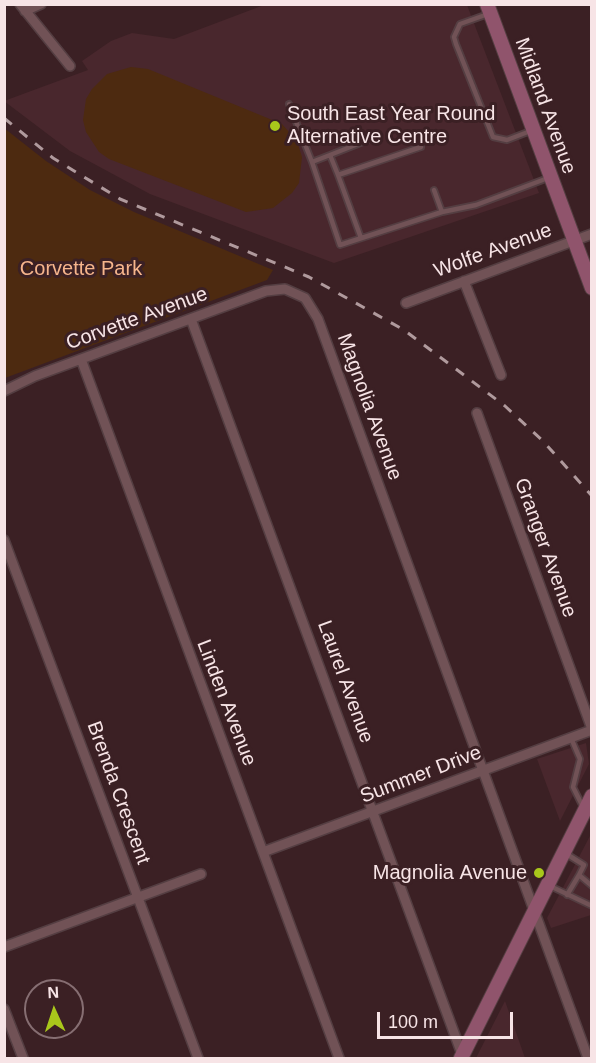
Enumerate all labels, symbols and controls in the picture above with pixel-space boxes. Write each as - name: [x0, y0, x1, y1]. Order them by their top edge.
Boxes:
- street label: Midland Avenue: [509, 35, 581, 177]
- place label: South East Year Round Alternative Centre: [287, 102, 495, 149]
- marker: South East Year Round Alternative Centre: [268, 119, 282, 133]
- street label: Wolfe Avenue: [431, 219, 555, 283]
- park label: Corvette Park: [20, 257, 142, 281]
- street label: Corvette Avenue: [63, 282, 211, 356]
- street label: Magnolia Avenue: [331, 330, 407, 484]
- street label: Granger Avenue: [509, 475, 581, 621]
- street label: Laurel Avenue: [312, 617, 378, 747]
- street label: Linden Avenue: [191, 637, 261, 769]
- street label: Brenda Crescent: [81, 718, 155, 868]
- street label: Summer Drive: [357, 741, 485, 809]
- place label: Magnolia Avenue: [373, 861, 527, 885]
- marker: Magnolia Avenue: [532, 866, 546, 880]
- north arrow: [24, 979, 84, 1039]
- text: N: [47, 984, 59, 1001]
- scale bar: [380, 1000, 516, 1038]
- text: 100 m: [388, 1012, 438, 1032]

